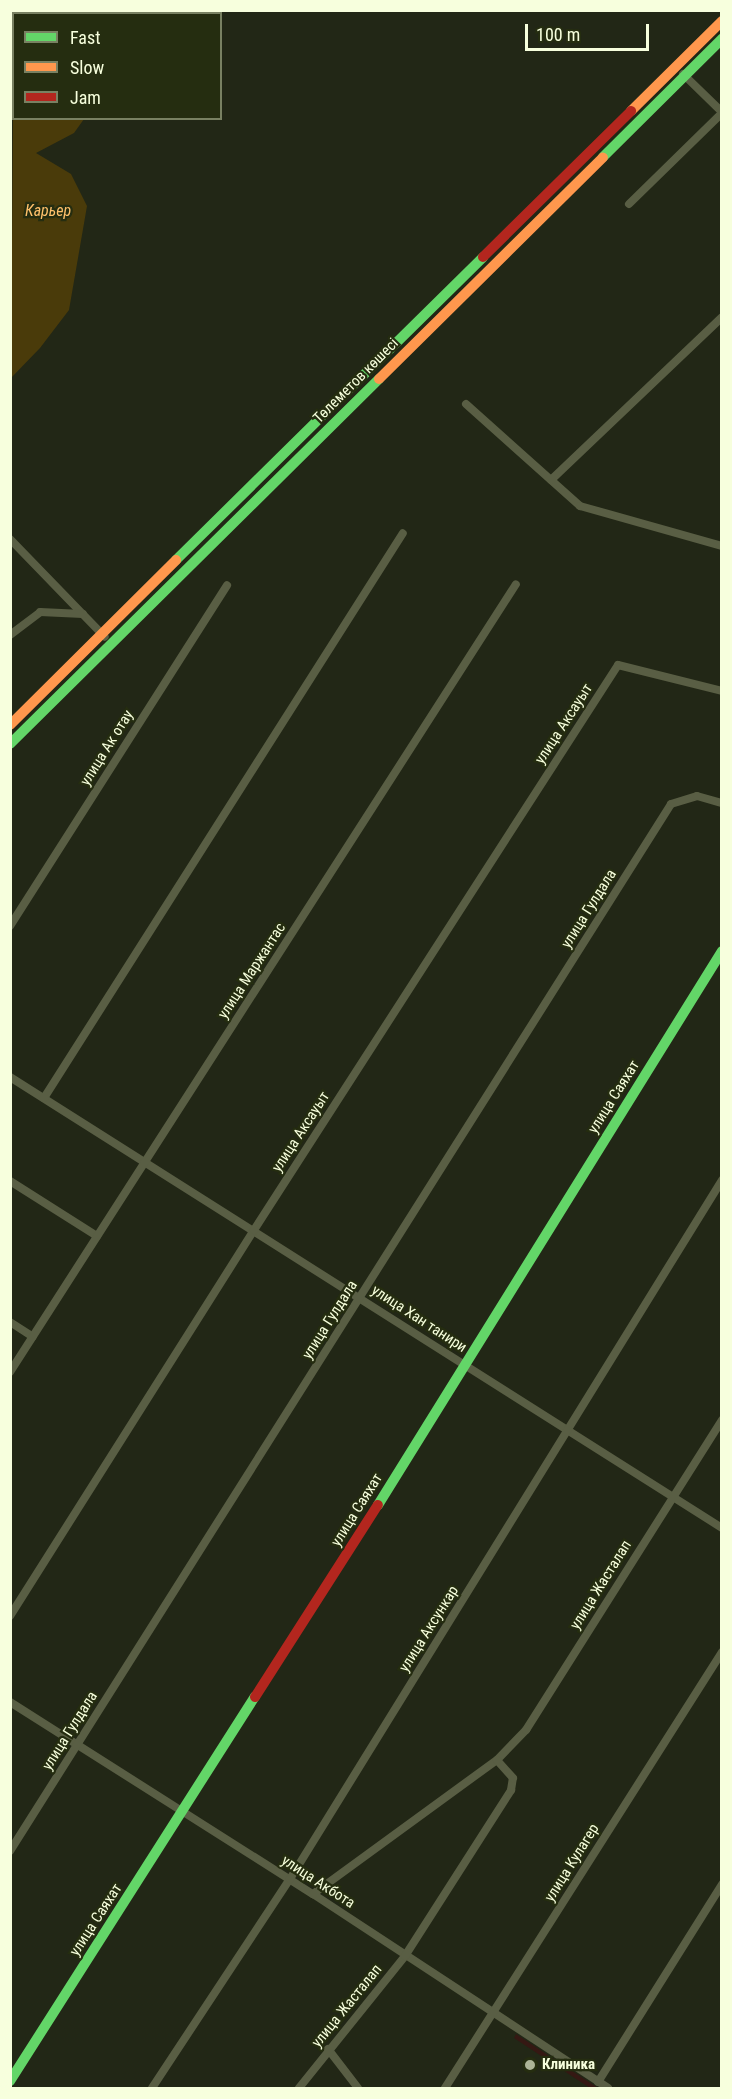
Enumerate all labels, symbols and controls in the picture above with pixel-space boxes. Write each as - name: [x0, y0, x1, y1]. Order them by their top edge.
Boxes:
- legend: [12, 12, 222, 120]
- scale bar: [528, 12, 652, 50]
- text: 100 m: [536, 24, 580, 45]
- text: Fast: [70, 27, 101, 48]
- text: Slow: [70, 57, 104, 78]
- text: Jam: [70, 87, 101, 108]
- water label: Карьер: [25, 201, 71, 221]
- street label: Төлеметов көшесі: [310, 335, 402, 427]
- street label: улица Аксауыт: [531, 680, 597, 768]
- street label: улица Ак отау: [77, 707, 137, 789]
- street label: улица Гулдала: [558, 866, 620, 952]
- street label: улица Маржантас: [214, 920, 290, 1022]
- street label: улица Саяхат: [584, 1057, 644, 1137]
- street label: улица Аксауыт: [268, 1088, 334, 1176]
- street label: улица Гулдала: [299, 1277, 361, 1363]
- street label: улица Хан танири: [368, 1281, 470, 1357]
- street label: улица Саяхат: [327, 1470, 387, 1550]
- street label: улица Жасталап: [566, 1537, 636, 1633]
- street label: улица Аксункар: [395, 1583, 463, 1675]
- street label: улица Гулдала: [39, 1688, 101, 1774]
- street label: улица Кулагер: [541, 1821, 603, 1905]
- street label: улица Акбота: [278, 1852, 358, 1912]
- street label: улица Саяхат: [66, 1880, 126, 1960]
- street label: улица Жасталап: [308, 1961, 386, 2051]
- place label: Клиника: [542, 2056, 595, 2074]
- marker: Клиника: [523, 2058, 537, 2072]

